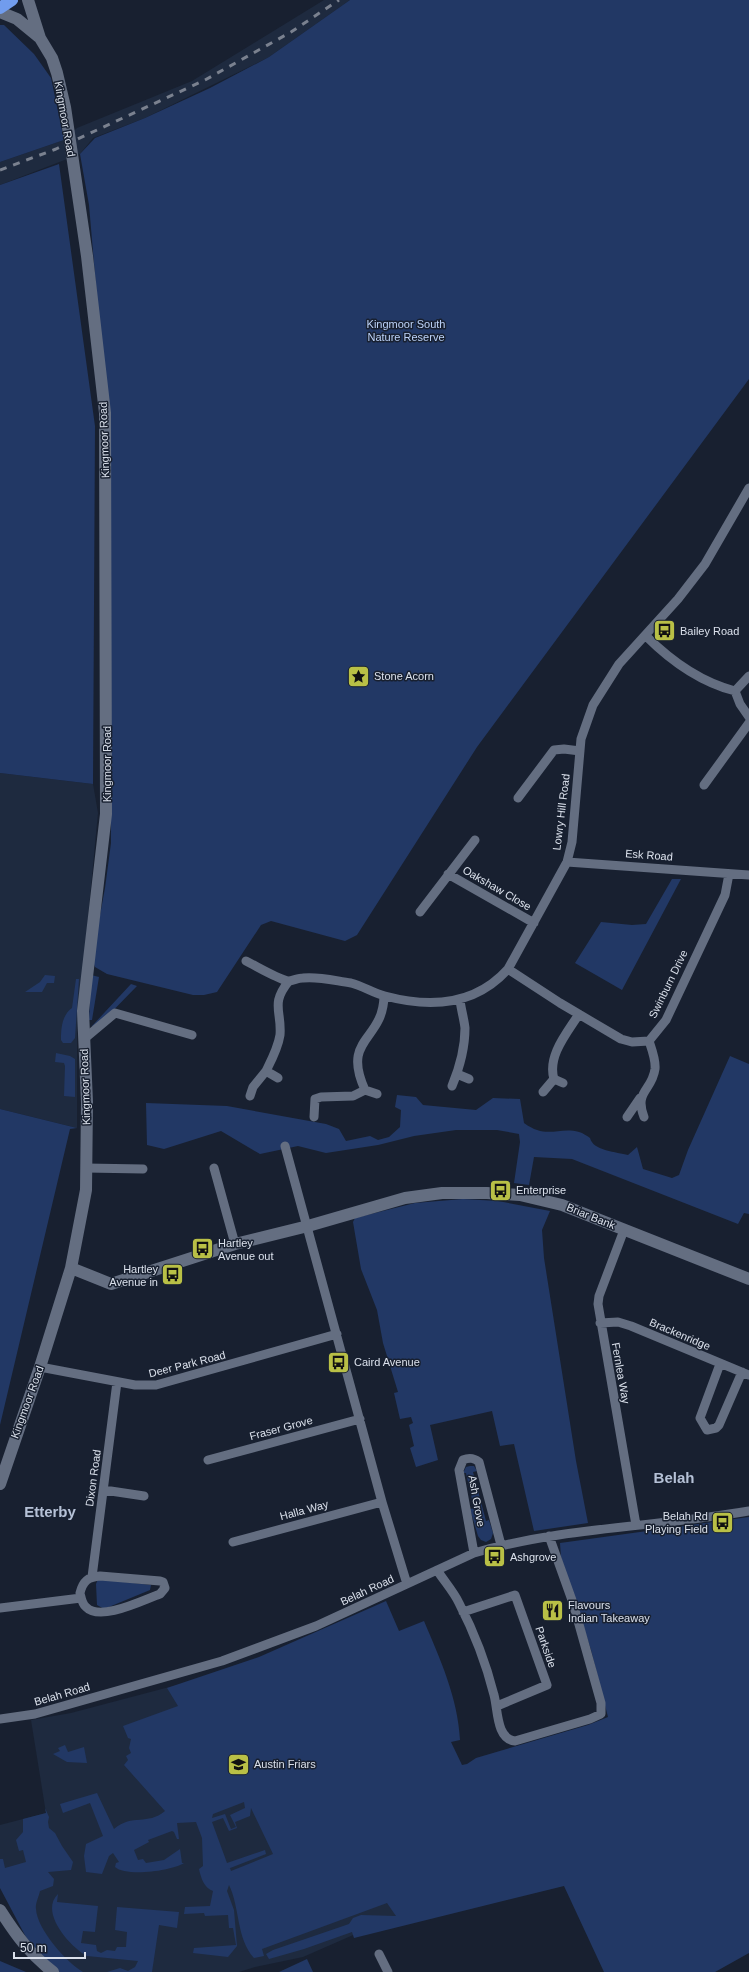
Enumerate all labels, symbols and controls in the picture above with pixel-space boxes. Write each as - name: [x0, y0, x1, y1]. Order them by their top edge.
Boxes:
- street label: Kingmoor Road: [52, 80, 78, 158]
- park label: Kingmoor South Nature Reserve: [367, 318, 445, 343]
- street label: Kingmoor Road: [97, 402, 111, 478]
- bus stop icon: Bailey Road: [651, 618, 677, 644]
- place label: Bailey Road: [680, 625, 739, 637]
- place icon: Stone Acorn: [345, 663, 371, 689]
- place label: Stone Acorn: [374, 670, 434, 682]
- street label: Kingmoor Road: [101, 726, 113, 802]
- street label: Lowry Hill Road: [550, 773, 572, 851]
- street label: Esk Road: [625, 847, 673, 863]
- street label: Oakshaw Close: [461, 864, 533, 912]
- street label: Swinburn Drive: [646, 948, 690, 1020]
- street label: Kingmoor Road: [78, 1049, 92, 1125]
- bus stop icon: Enterprise: [488, 1177, 514, 1203]
- place label: Enterprise: [516, 1184, 566, 1196]
- street label: Briar Bank: [565, 1201, 618, 1231]
- bus stop icon: Hartley Avenue out: [190, 1236, 216, 1262]
- place label: Hartley Avenue out: [218, 1237, 273, 1262]
- bus stop icon: Hartley Avenue in: [160, 1262, 186, 1288]
- place label: Hartley Avenue in: [109, 1263, 158, 1288]
- street label: Brackenridge: [648, 1316, 712, 1352]
- street label: Fernlea Way: [610, 1341, 632, 1405]
- street label: Deer Park Road: [147, 1349, 227, 1379]
- bus stop icon: Caird Avenue: [325, 1349, 351, 1375]
- place label: Caird Avenue: [354, 1356, 420, 1368]
- street label: Kingmoor Road: [8, 1364, 46, 1440]
- street label: Fraser Grove: [248, 1414, 314, 1442]
- street label: Dixon Road: [83, 1449, 103, 1507]
- district label: Belah: [654, 1469, 694, 1486]
- street label: Ash Grove: [467, 1474, 487, 1528]
- street label: Halla Way: [278, 1498, 330, 1522]
- district label: Etterby: [24, 1503, 76, 1520]
- bus stop icon: Belah Rd Playing Field: [710, 1509, 736, 1535]
- place label: Belah Rd Playing Field: [645, 1510, 708, 1535]
- bus stop icon: Ashgrove: [481, 1544, 507, 1570]
- place label: Ashgrove: [510, 1551, 556, 1563]
- street label: Belah Road: [338, 1572, 396, 1608]
- restaurant icon: Flavours Indian Takeaway: [540, 1598, 566, 1624]
- place label: Flavours Indian Takeaway: [568, 1599, 650, 1624]
- street label: Parkside: [533, 1625, 559, 1669]
- street label: Belah Road: [33, 1680, 91, 1708]
- school or university icon: Austin Friars: [226, 1751, 252, 1777]
- place label: Austin Friars: [254, 1758, 316, 1770]
- scale bar: [14, 1934, 85, 1960]
- text: 50 m: [20, 1941, 47, 1955]

